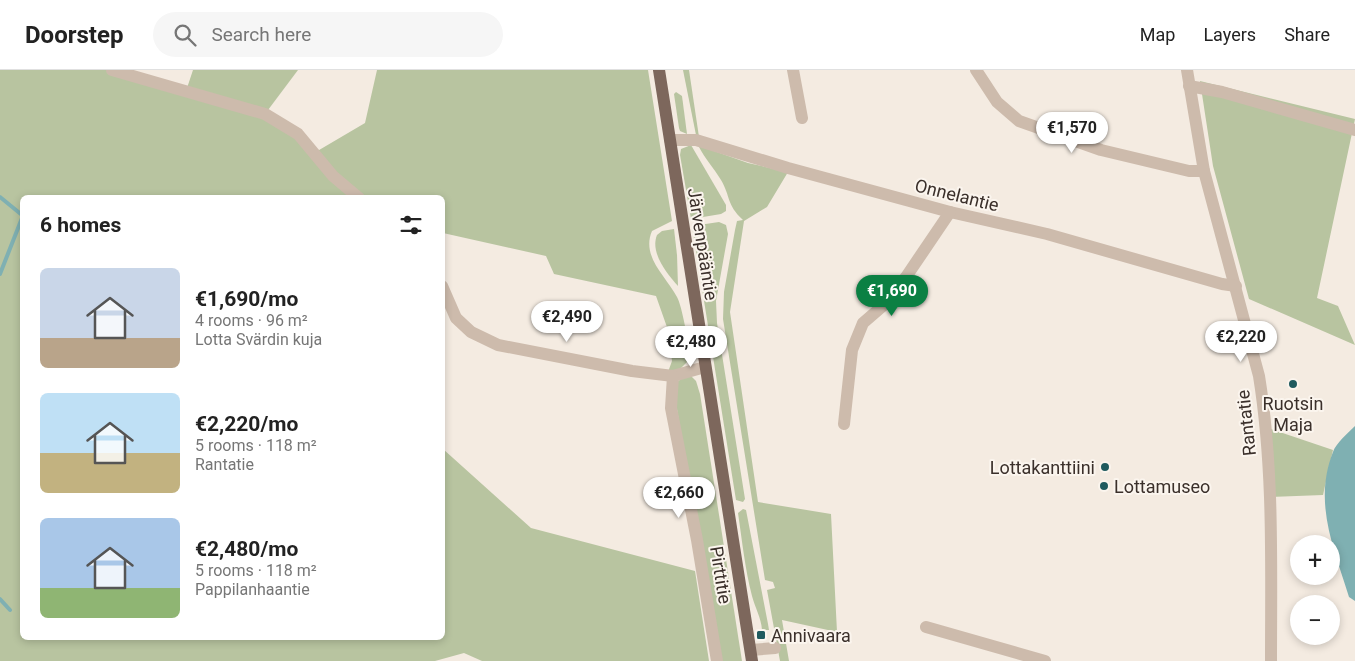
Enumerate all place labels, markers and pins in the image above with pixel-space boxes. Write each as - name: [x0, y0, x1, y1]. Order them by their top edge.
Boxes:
- pin: €1,570: [1031, 112, 1113, 154]
- pin: €1,690: [851, 274, 933, 317]
- pin: €2,490: [526, 300, 608, 343]
- pin: €2,220: [1200, 320, 1282, 363]
- pin: €2,480: [650, 326, 732, 368]
- marker: Ruotsin Maja: [1287, 378, 1299, 390]
- place label: Ruotsin Maja: [1263, 393, 1323, 435]
- place label: Lottakanttiini: [990, 457, 1095, 478]
- marker: Lottakanttiini: [1099, 461, 1111, 473]
- pin: €2,660: [638, 476, 720, 519]
- place label: Lottamuseo: [1114, 476, 1210, 497]
- marker: Lottamuseo: [1098, 480, 1110, 492]
- place label: Annivaara: [771, 625, 851, 646]
- marker: Annivaara: [755, 629, 767, 641]

